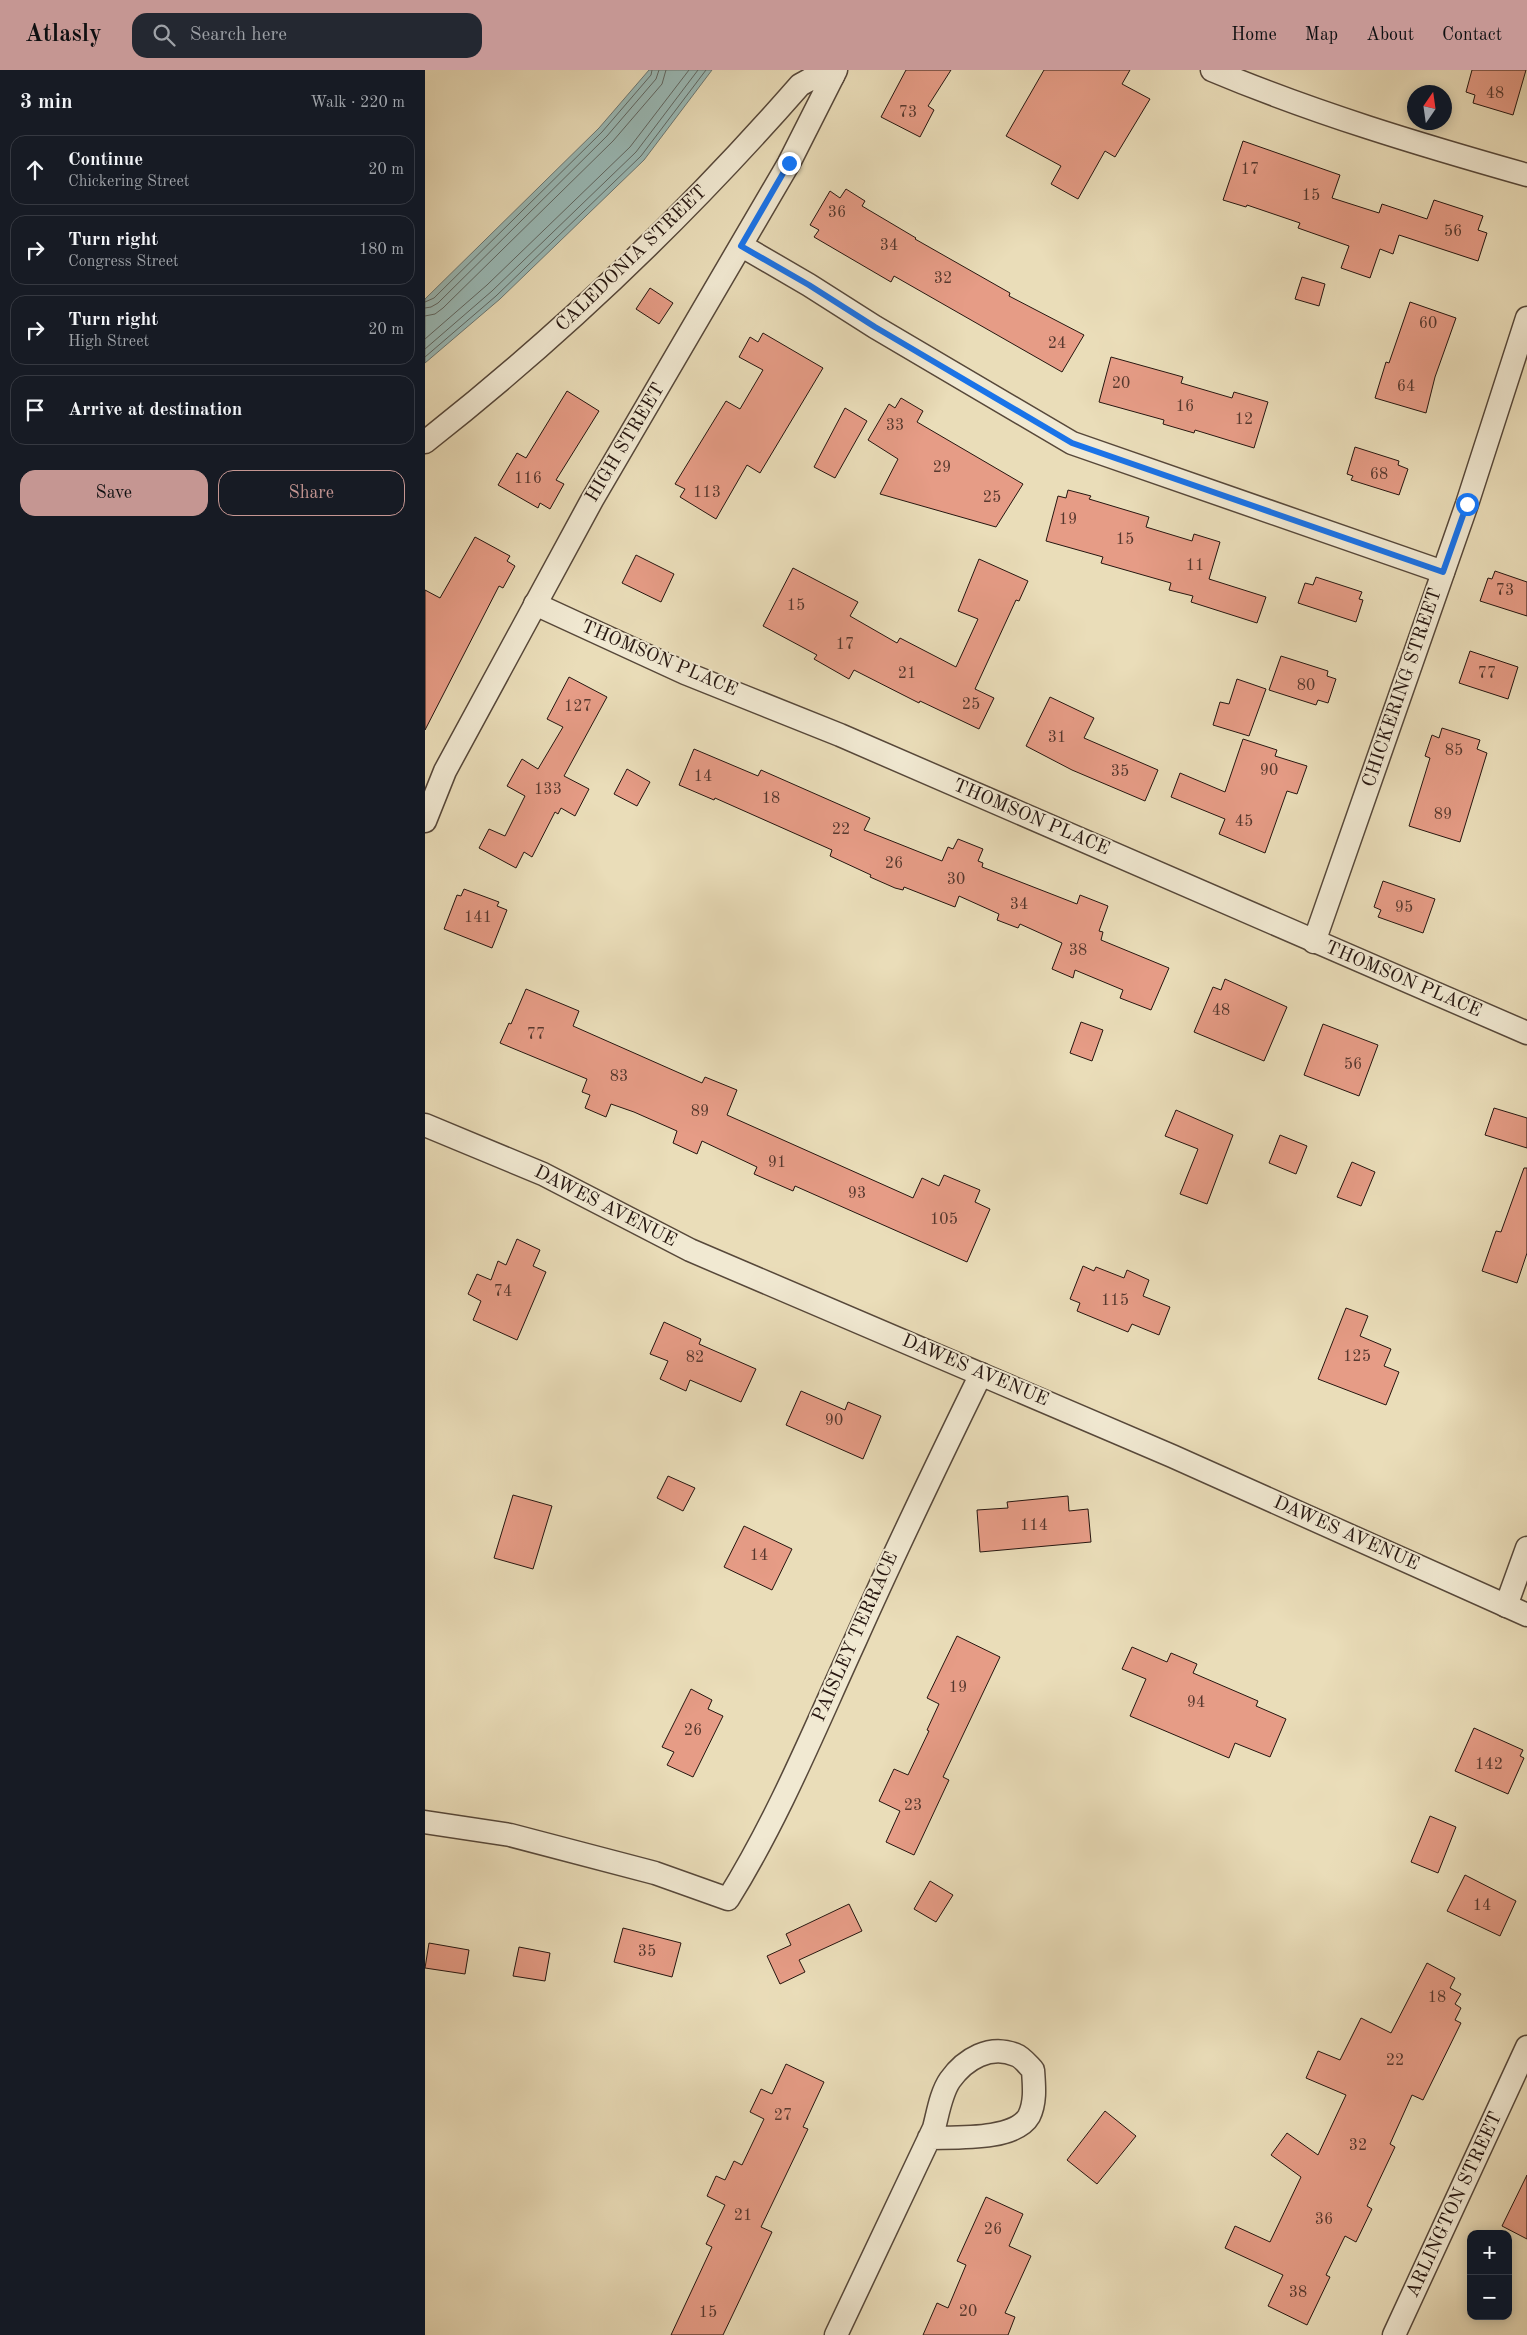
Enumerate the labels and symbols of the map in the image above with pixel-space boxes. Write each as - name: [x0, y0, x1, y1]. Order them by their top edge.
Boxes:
- north arrow: [1407, 85, 1452, 130]
- house number: 48: [1486, 86, 1504, 102]
- house number: 73: [899, 105, 917, 121]
- route end: [778, 152, 801, 175]
- house number: 17: [1241, 162, 1259, 178]
- street label: CALEDONIA STREET: [553, 182, 711, 336]
- house number: 15: [1302, 188, 1320, 204]
- house number: 36: [828, 205, 846, 221]
- house number: 56: [1444, 224, 1462, 240]
- house number: 34: [880, 238, 898, 254]
- house number: 32: [934, 271, 952, 287]
- house number: 60: [1419, 316, 1437, 332]
- house number: 24: [1048, 336, 1066, 352]
- house number: 20: [1112, 376, 1130, 392]
- house number: 64: [1397, 379, 1415, 395]
- street label: HIGH STREET: [583, 380, 669, 506]
- house number: 16: [1176, 399, 1194, 415]
- house number: 12: [1235, 412, 1253, 428]
- house number: 33: [886, 418, 904, 434]
- house number: 29: [933, 460, 951, 476]
- house number: 68: [1370, 467, 1388, 483]
- house number: 116: [514, 471, 542, 487]
- house number: 113: [693, 485, 721, 501]
- house number: 25: [983, 490, 1001, 506]
- route start: [1456, 493, 1479, 516]
- house number: 19: [1059, 512, 1077, 528]
- house number: 15: [1116, 532, 1134, 548]
- house number: 11: [1186, 558, 1204, 574]
- house number: 73: [1496, 583, 1514, 599]
- street label: CHICKERING STREET: [1360, 586, 1446, 790]
- house number: 15: [787, 598, 805, 614]
- street label: THOMSON PLACE: [578, 617, 740, 701]
- house number: 17: [836, 637, 854, 653]
- house number: 21: [898, 666, 916, 682]
- house number: 77: [1478, 666, 1496, 682]
- house number: 80: [1297, 678, 1315, 694]
- house number: 25: [962, 697, 980, 713]
- house number: 127: [564, 699, 592, 715]
- house number: 31: [1048, 730, 1066, 746]
- house number: 85: [1445, 743, 1463, 759]
- house number: 90: [1260, 763, 1278, 779]
- house number: 35: [1111, 764, 1129, 780]
- house number: 14: [694, 769, 712, 785]
- street label: THOMSON PLACE: [950, 776, 1112, 860]
- house number: 133: [534, 782, 562, 798]
- house number: 18: [762, 791, 780, 807]
- house number: 89: [1434, 807, 1452, 823]
- house number: 45: [1235, 814, 1253, 830]
- house number: 22: [832, 822, 850, 838]
- house number: 26: [885, 856, 903, 872]
- house number: 30: [947, 872, 965, 888]
- house number: 34: [1010, 897, 1028, 913]
- house number: 95: [1395, 900, 1413, 916]
- house number: 141: [464, 910, 492, 926]
- street label: THOMSON PLACE: [1322, 938, 1484, 1022]
- house number: 38: [1069, 943, 1087, 959]
- house number: 48: [1212, 1003, 1230, 1019]
- house number: 77: [527, 1027, 545, 1043]
- house number: 56: [1344, 1057, 1362, 1073]
- house number: 83: [610, 1069, 628, 1085]
- house number: 89: [691, 1104, 709, 1120]
- house number: 91: [768, 1155, 786, 1171]
- street label: DAWES AVENUE: [531, 1163, 679, 1251]
- house number: 93: [848, 1186, 866, 1202]
- house number: 105: [930, 1212, 958, 1228]
- house number: 74: [494, 1284, 512, 1300]
- house number: 115: [1101, 1293, 1129, 1309]
- street label: DAWES AVENUE: [899, 1332, 1051, 1410]
- house number: 125: [1343, 1349, 1371, 1365]
- house number: 82: [686, 1350, 704, 1366]
- house number: 90: [825, 1413, 843, 1429]
- street label: DAWES AVENUE: [1270, 1493, 1422, 1575]
- house number: 114: [1020, 1518, 1048, 1534]
- house number: 14: [750, 1548, 768, 1564]
- street label: PAISLEY TERRACE: [810, 1549, 902, 1725]
- house number: 19: [949, 1680, 967, 1696]
- house number: 94: [1187, 1695, 1205, 1711]
- house number: 26: [684, 1723, 702, 1739]
- house number: 142: [1475, 1757, 1503, 1773]
- house number: 23: [904, 1798, 922, 1814]
- house number: 14: [1473, 1898, 1491, 1914]
- house number: 35: [638, 1944, 656, 1960]
- house number: 18: [1428, 1990, 1446, 2006]
- house number: 22: [1386, 2053, 1404, 2069]
- house number: 27: [774, 2108, 792, 2124]
- street label: ARLINGTON STREET: [1404, 2109, 1506, 2301]
- house number: 32: [1349, 2138, 1367, 2154]
- house number: 21: [734, 2208, 752, 2224]
- house number: 36: [1315, 2212, 1333, 2228]
- house number: 26: [984, 2222, 1002, 2238]
- house number: 38: [1289, 2285, 1307, 2301]
- house number: 20: [959, 2304, 977, 2320]
- house number: 15: [699, 2305, 717, 2321]

